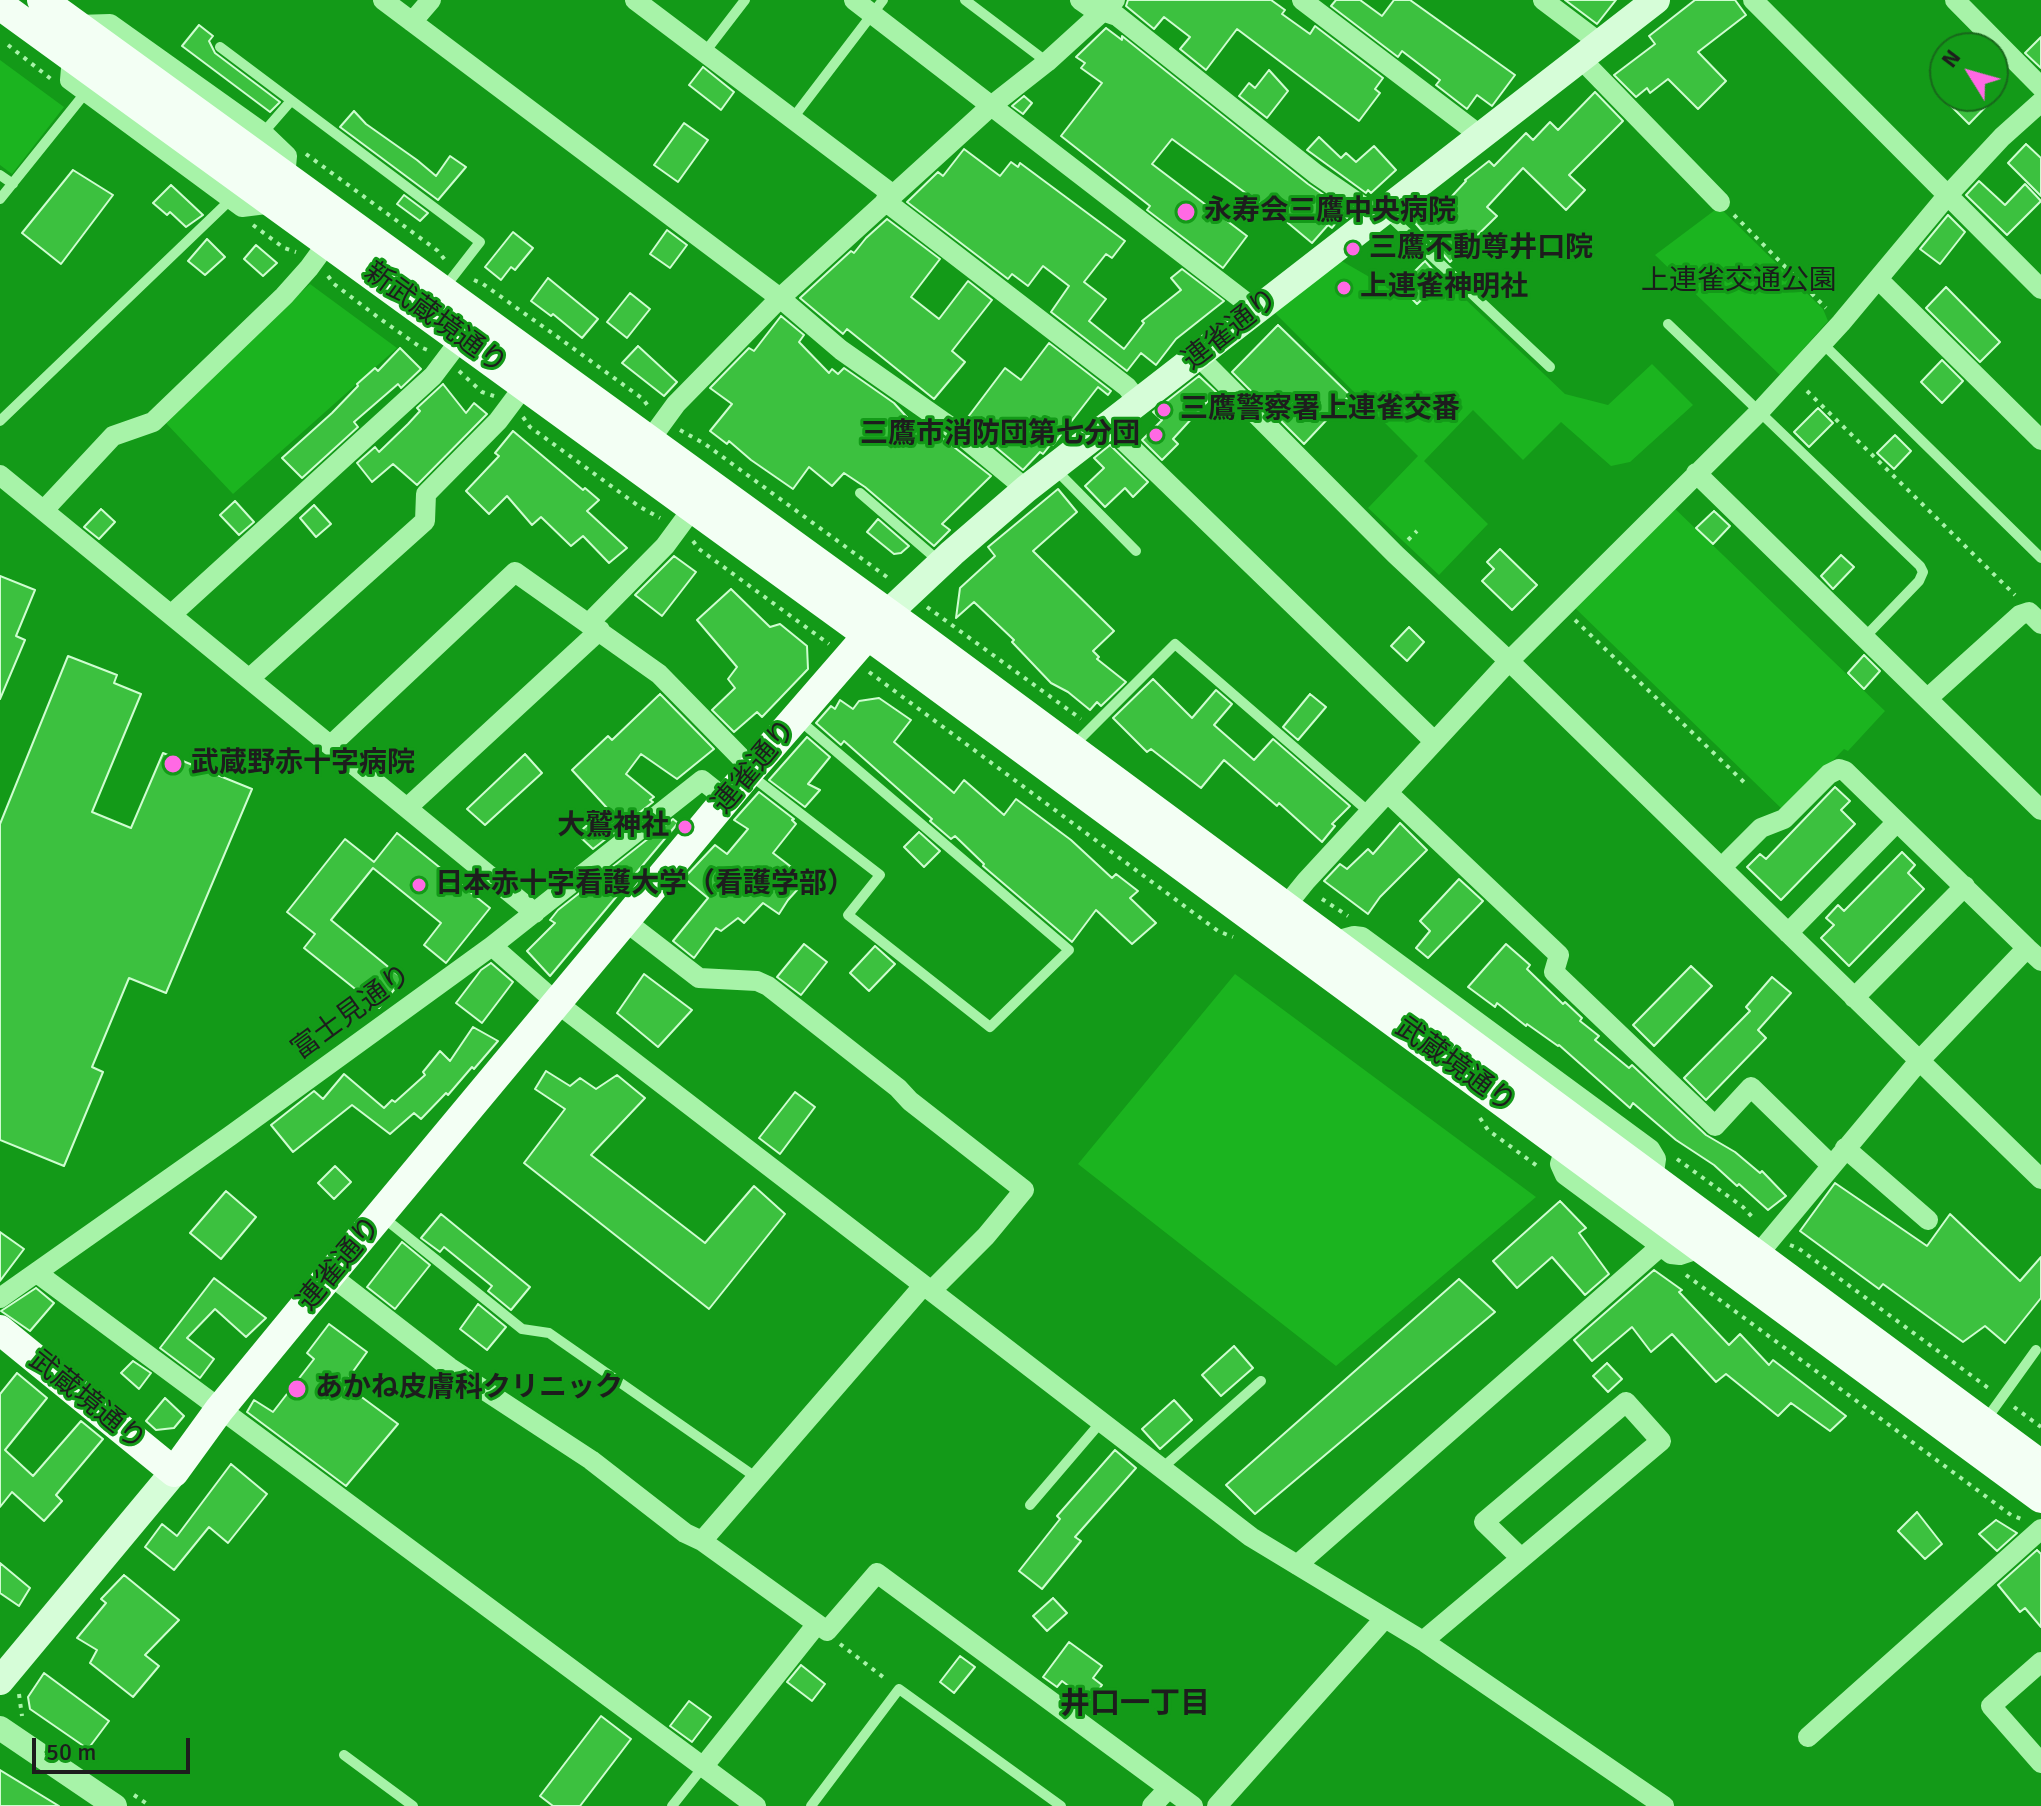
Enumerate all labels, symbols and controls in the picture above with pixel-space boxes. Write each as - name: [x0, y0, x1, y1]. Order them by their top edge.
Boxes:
- north arrow: [1929, 32, 2009, 112]
- text: N: [1936, 44, 1966, 73]
- place label: 永寿会三鷹中央病院: [1204, 195, 1456, 229]
- marker: 永寿会三鷹中央病院: [1175, 201, 1197, 223]
- place label: 三鷹不動尊井口院: [1369, 232, 1593, 266]
- marker: 三鷹不動尊井口院: [1344, 240, 1362, 258]
- street label: 新武蔵境通り: [357, 256, 513, 382]
- park label: 上連雀交通公園: [1641, 265, 1837, 299]
- place label: 上連雀神明社: [1360, 271, 1528, 305]
- marker: 上連雀神明社: [1335, 279, 1353, 297]
- street label: 連雀通り: [1177, 282, 1285, 378]
- place label: 三鷹警察署上連雀交番: [1180, 393, 1460, 427]
- marker: 三鷹警察署上連雀交番: [1155, 401, 1173, 419]
- place label: 三鷹市消防団第七分団: [860, 418, 1140, 452]
- marker: 三鷹市消防団第七分団: [1147, 426, 1165, 444]
- street label: 連雀通り: [706, 713, 804, 821]
- place label: 武蔵野赤十字病院: [191, 747, 415, 781]
- marker: 武蔵野赤十字病院: [162, 753, 184, 775]
- place label: 大鷲神社: [557, 810, 669, 844]
- marker: 大鷲神社: [676, 818, 694, 836]
- place label: 日本赤十字看護大学（看護学部）: [435, 868, 855, 902]
- marker: 日本赤十字看護大学（看護学部）: [410, 876, 428, 894]
- street label: 富士見通り: [285, 958, 419, 1068]
- street label: 武蔵境通り: [1388, 1011, 1522, 1121]
- street label: 連雀通り: [291, 1210, 389, 1318]
- street label: 武蔵境通り: [22, 1344, 152, 1458]
- place label: あかね皮膚科クリニック: [315, 1372, 623, 1406]
- marker: あかね皮膚科クリニック: [286, 1378, 308, 1400]
- district label: 井口一丁目: [1060, 1687, 1210, 1723]
- scale bar: [36, 1722, 194, 1772]
- text: 50 m: [46, 1737, 96, 1767]

